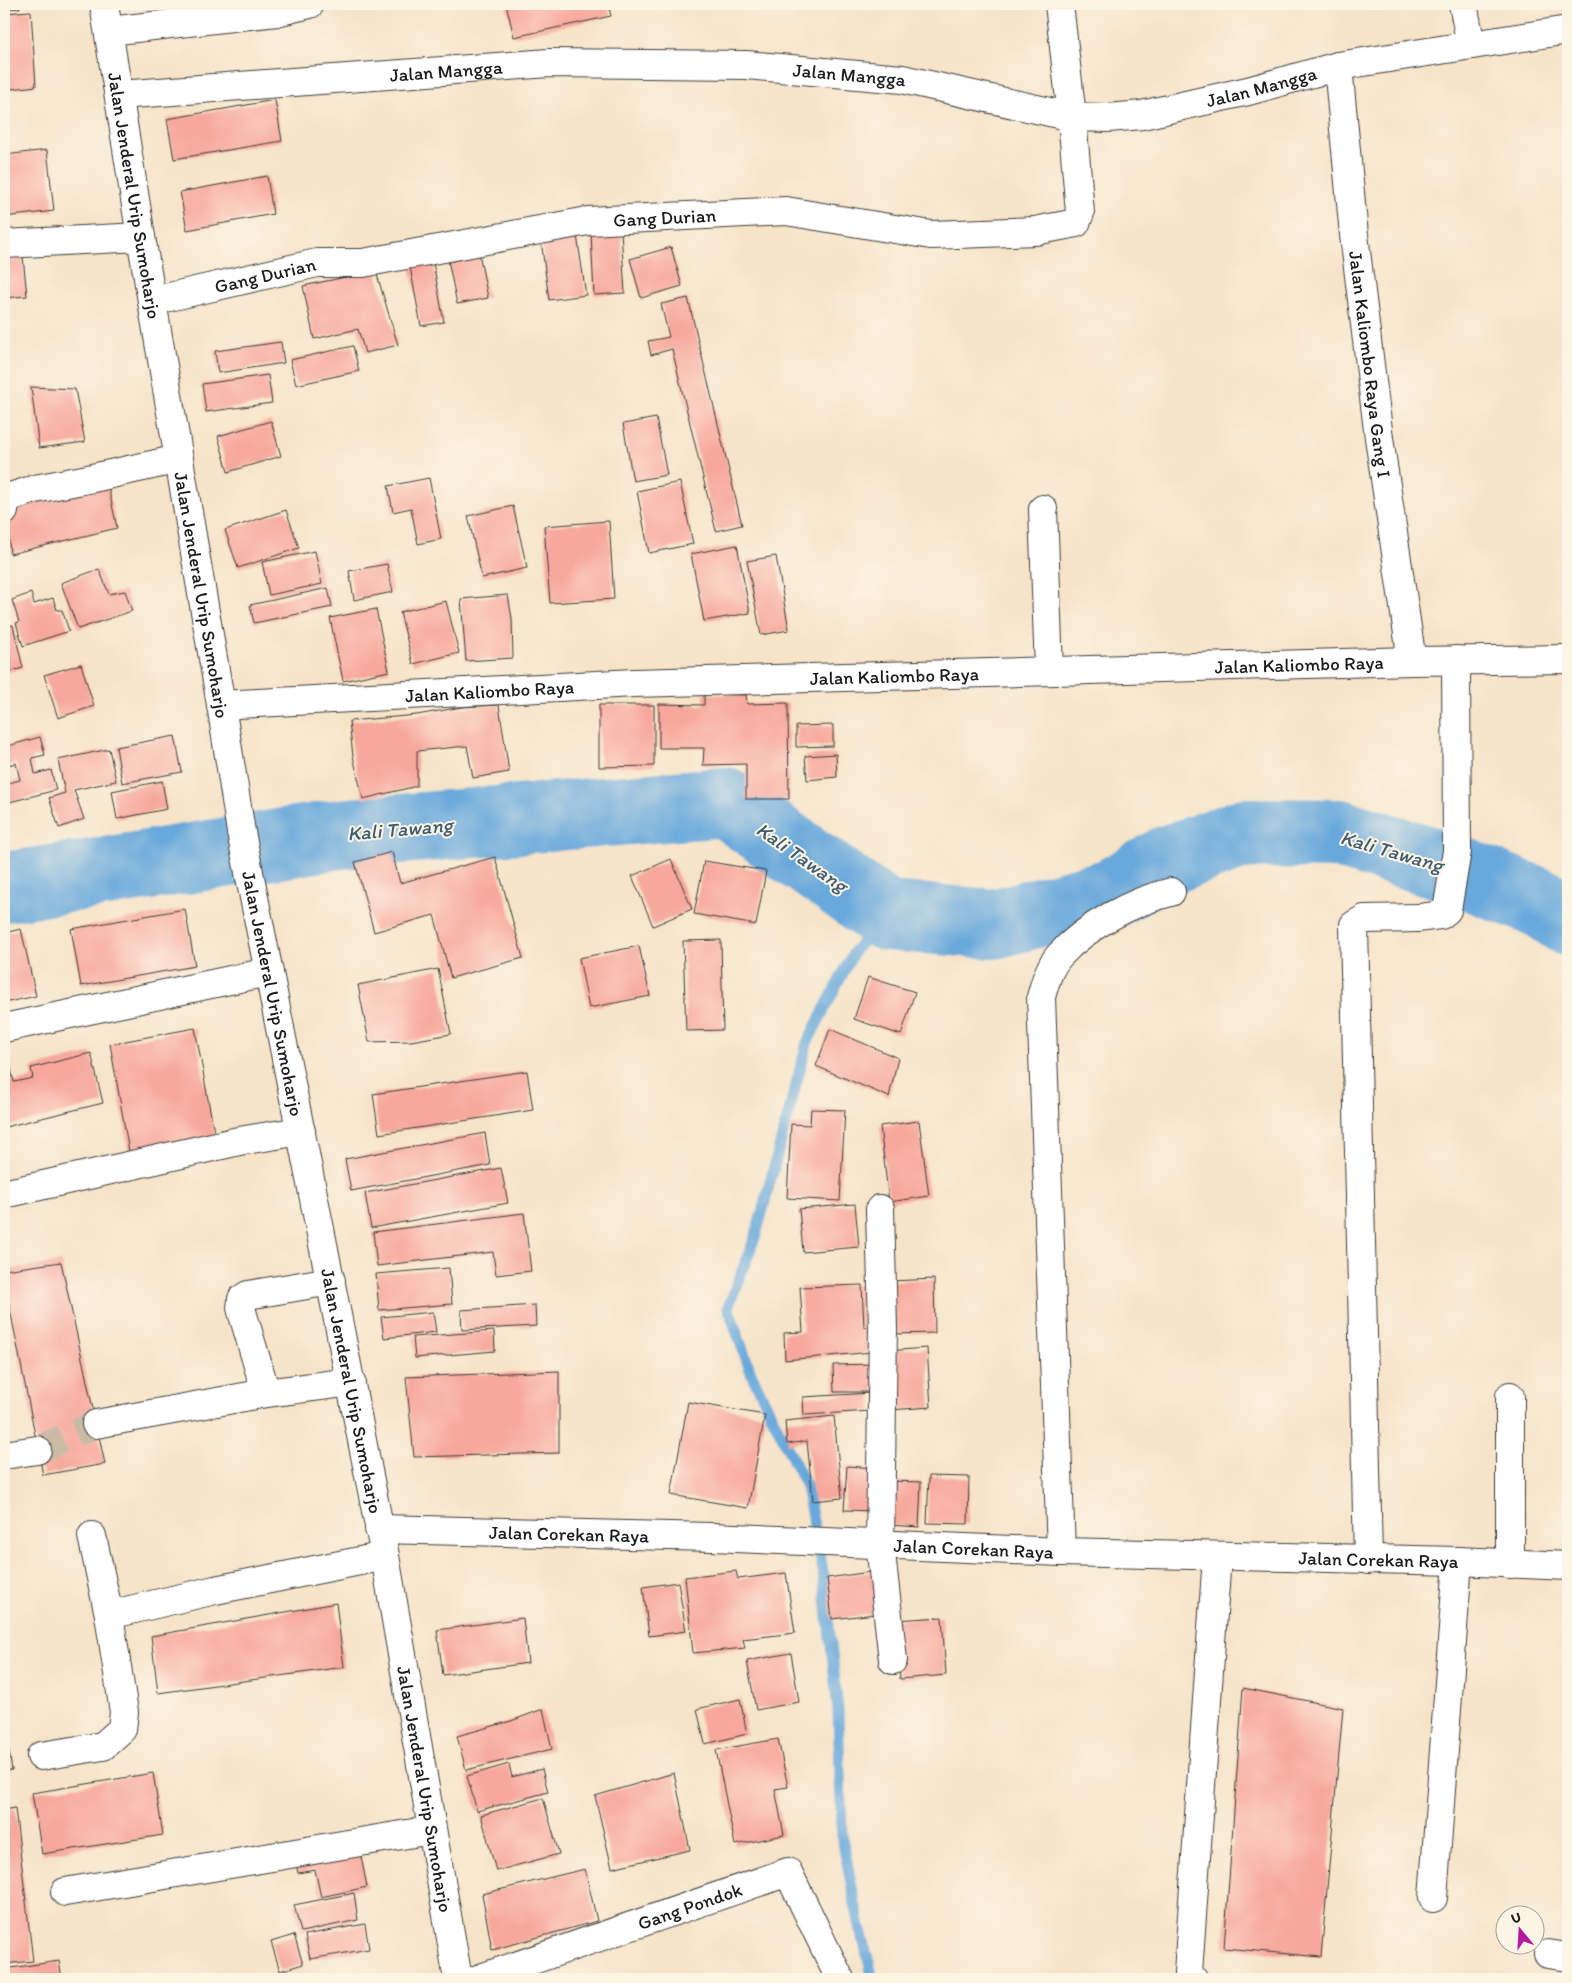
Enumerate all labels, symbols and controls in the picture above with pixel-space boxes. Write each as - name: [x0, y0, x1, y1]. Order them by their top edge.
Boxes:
- street label: Jalan Mangga: [389, 55, 504, 86]
- street label: Jalan Mangga: [792, 58, 907, 91]
- street label: Jalan Mangga: [1204, 61, 1319, 112]
- street label: Jalan Jenderal Urip Sumoharjo: [103, 71, 166, 321]
- street label: Gang Durian: [613, 203, 717, 231]
- street label: Jalan Kaliombo Raya Gang I: [1345, 250, 1396, 479]
- street label: Gang Durian: [212, 252, 318, 298]
- street label: Jalan Jenderal Urip Sumoharjo: [170, 470, 234, 720]
- street label: Jalan Kaliombo Raya: [1214, 650, 1384, 678]
- street label: Jalan Kaliombo Raya: [809, 662, 979, 690]
- street label: Jalan Kaliombo Raya: [405, 675, 575, 707]
- water label: Kali Tawang: [346, 812, 456, 846]
- water label: Kali Tawang: [752, 817, 854, 899]
- water label: Kali Tawang: [1338, 825, 1449, 878]
- street label: Jalan Jenderal Urip Sumoharjo: [238, 869, 309, 1118]
- street label: Jalan Jenderal Urip Sumoharjo: [317, 1266, 388, 1515]
- street label: Jalan Corekan Raya: [489, 1520, 649, 1547]
- street label: Jalan Corekan Raya: [893, 1533, 1054, 1563]
- street label: Jalan Corekan Raya: [1298, 1546, 1459, 1573]
- street label: Jalan Jenderal Urip Sumoharjo: [393, 1664, 458, 1914]
- street label: Gang Pondok: [635, 1877, 745, 1935]
- north arrow: [1494, 1906, 1544, 1956]
- text: U: [1509, 1909, 1523, 1928]

